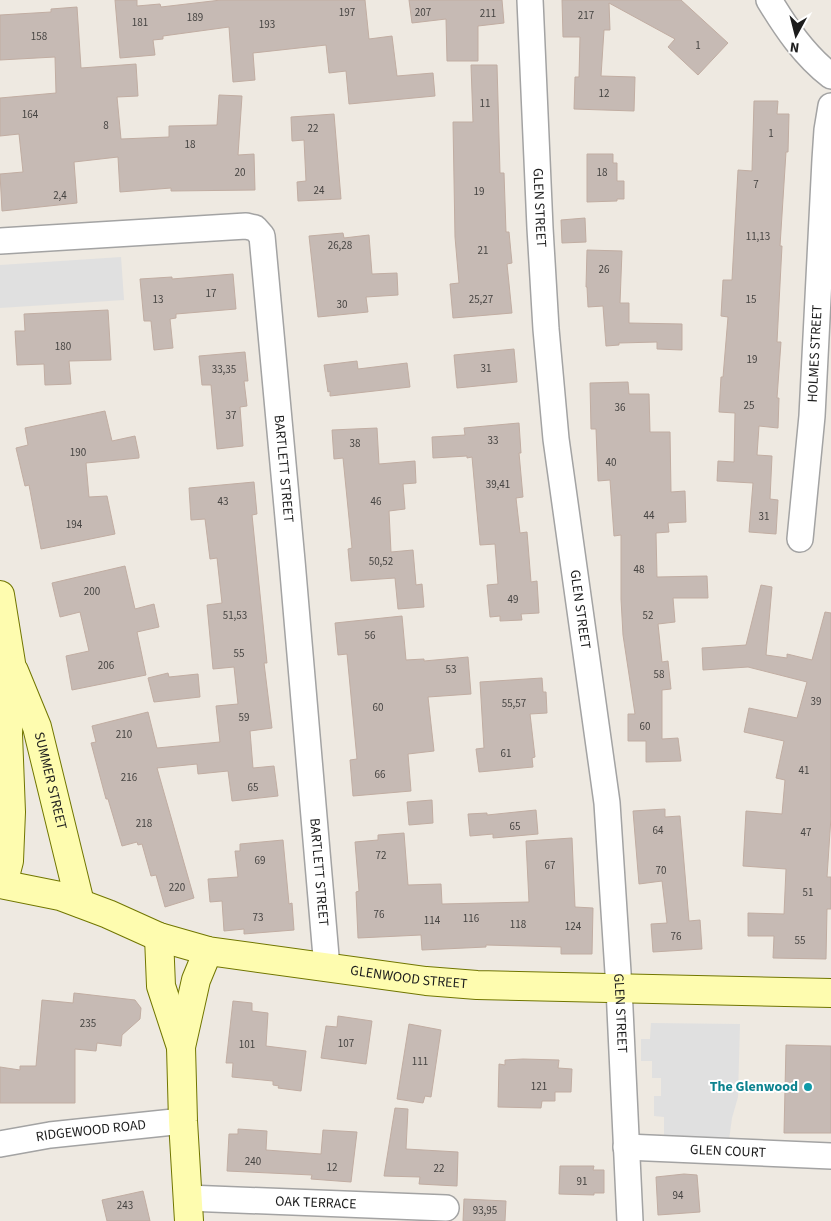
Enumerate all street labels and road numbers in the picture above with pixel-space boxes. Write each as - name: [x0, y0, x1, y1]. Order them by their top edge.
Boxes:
- street label: GLEN STREET: [527, 168, 551, 249]
- street label: HOLMES STREET: [803, 304, 828, 403]
- street label: BARTLETT STREET: [269, 414, 298, 524]
- street label: GLEN STREET: [564, 569, 595, 651]
- street label: SUMMER STREET: [29, 730, 72, 832]
- street label: BARTLETT STREET: [304, 817, 333, 927]
- street label: GLENWOOD STREET: [349, 961, 469, 994]
- street label: GLEN STREET: [608, 973, 632, 1054]
- street label: RIDGEWOOD ROAD: [34, 1115, 147, 1147]
- street label: GLEN COURT: [690, 1140, 767, 1163]
- street label: OAK TERRACE: [275, 1191, 357, 1215]

